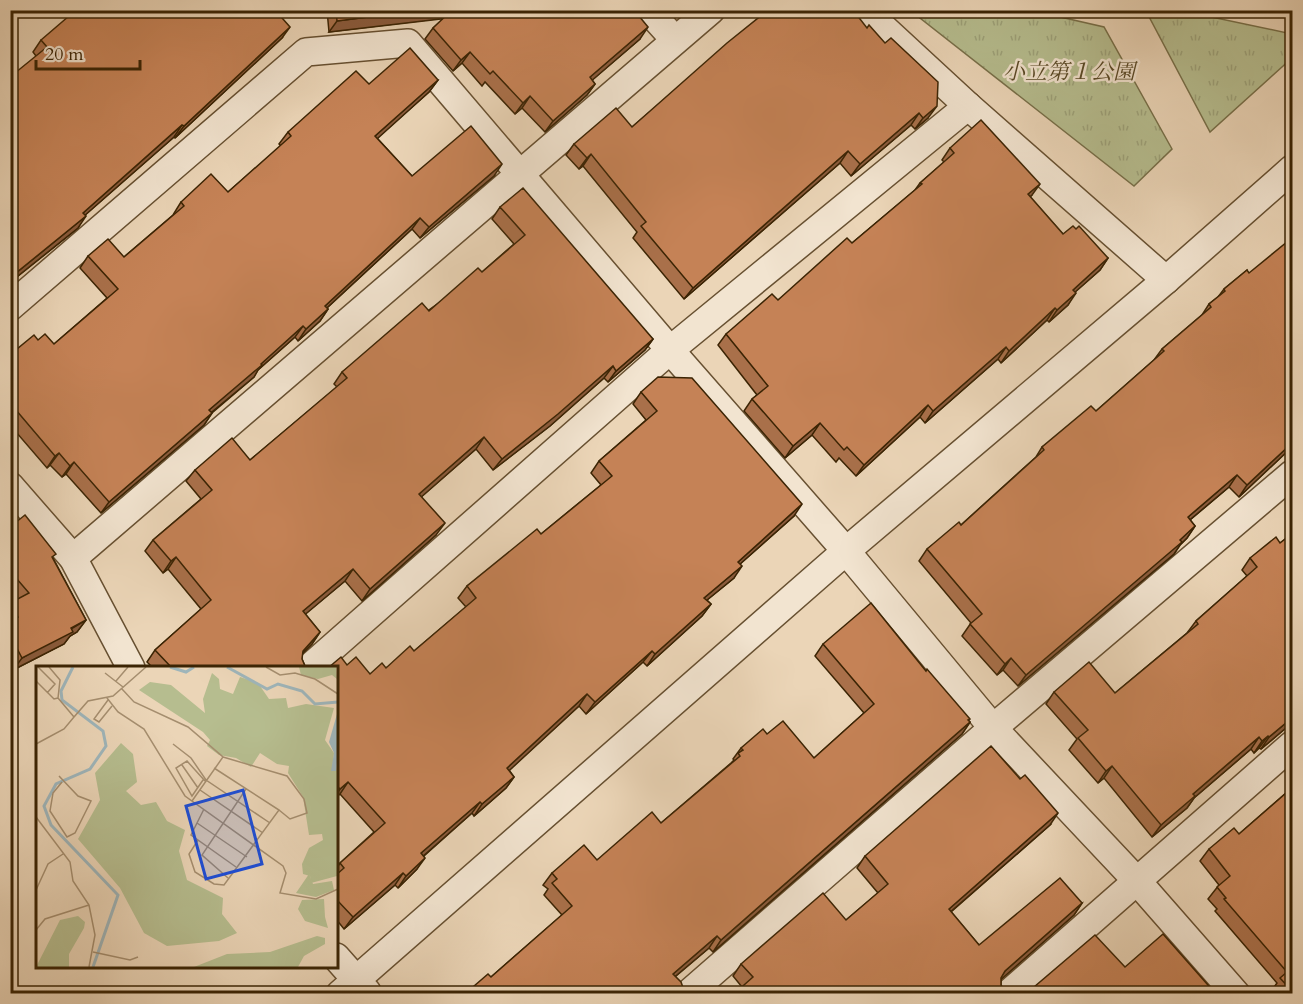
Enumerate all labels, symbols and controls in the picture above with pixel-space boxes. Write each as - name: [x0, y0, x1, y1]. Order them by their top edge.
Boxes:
- scale bar: [36, 33, 140, 71]
- text: 20 m: [45, 42, 84, 67]
- park label: 小立第１公園: [1003, 57, 1138, 87]
- inset map: [36, 666, 338, 968]

